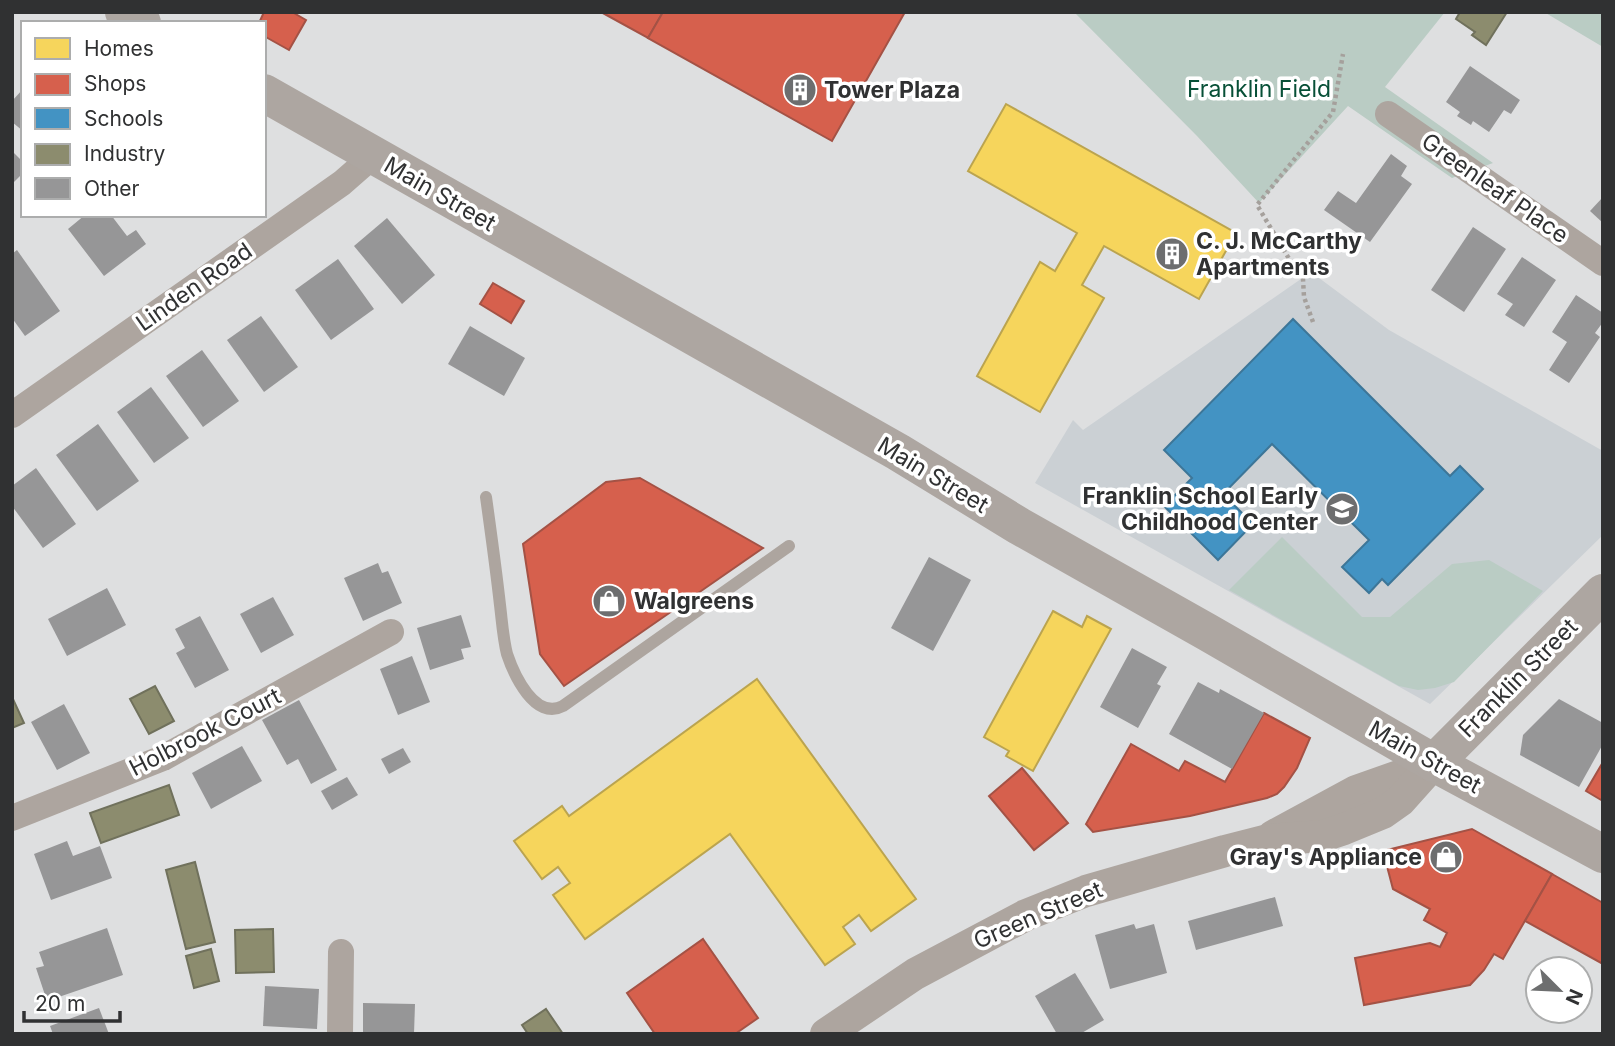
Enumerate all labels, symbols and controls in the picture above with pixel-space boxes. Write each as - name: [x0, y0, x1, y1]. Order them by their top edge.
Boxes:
- legend: [21, 21, 266, 217]
- text: Homes: [84, 36, 154, 61]
- text: Shops: [84, 71, 146, 96]
- building icon: Tower Plaza: [781, 71, 819, 109]
- park label: Franklin Field: [1187, 75, 1331, 103]
- place label: Tower Plaza: [824, 76, 960, 104]
- text: Schools: [84, 106, 163, 131]
- street label: Greenleaf Place: [1416, 127, 1574, 249]
- text: Industry: [84, 141, 166, 166]
- street label: Main Street: [379, 151, 501, 237]
- text: Other: [84, 176, 140, 201]
- place label: C. J. McCarthy Apartments: [1196, 227, 1362, 281]
- building icon: C. J. McCarthy Apartments: [1153, 235, 1191, 273]
- street label: Linden Road: [131, 237, 257, 337]
- street label: Main Street: [873, 431, 994, 519]
- place label: Franklin School Early Childhood Center: [1082, 482, 1318, 536]
- school or university icon: Franklin School Early Childhood Center: [1323, 490, 1361, 528]
- shop icon: Walgreens: [590, 582, 628, 620]
- place label: Walgreens: [634, 587, 754, 615]
- street label: Franklin Street: [1453, 612, 1584, 743]
- street label: Holbrook Court: [125, 682, 286, 782]
- street label: Main Street: [1364, 715, 1487, 800]
- shop icon: Gray's Appliance: [1427, 838, 1465, 876]
- place label: Gray's Appliance: [1229, 843, 1422, 871]
- street label: Green Street: [969, 875, 1107, 955]
- north arrow: [1524, 955, 1594, 1025]
- scale bar: [24, 979, 121, 1023]
- text: N: [1561, 985, 1588, 1008]
- text: 20 m: [35, 991, 85, 1016]

